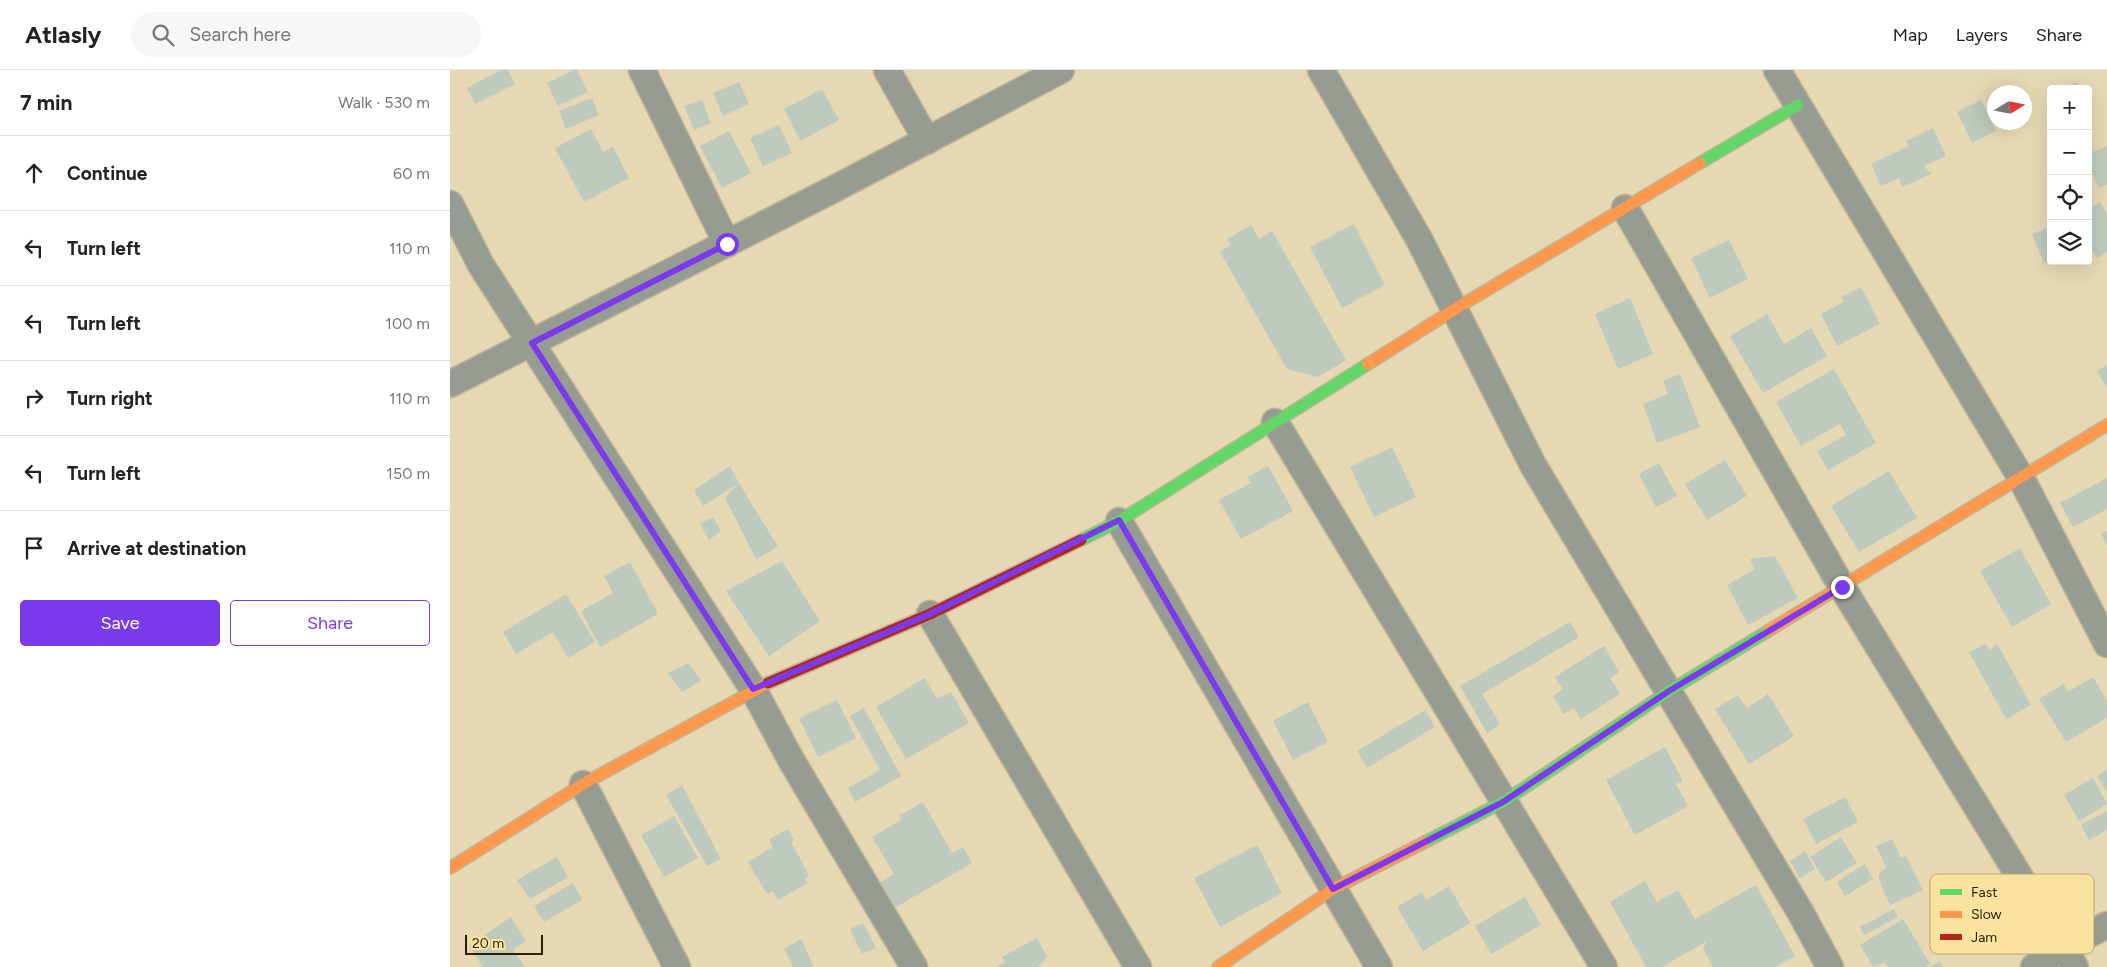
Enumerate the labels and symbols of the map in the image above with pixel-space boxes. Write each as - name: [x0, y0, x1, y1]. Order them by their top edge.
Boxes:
- north arrow: [1987, 85, 2032, 130]
- route start: [716, 233, 739, 256]
- route end: [1831, 576, 1854, 599]
- legend: [1930, 874, 2094, 954]
- text: Fast: [1971, 884, 1997, 901]
- text: Slow: [1971, 906, 2002, 923]
- text: Jam: [1971, 929, 1997, 946]
- scale bar: [465, 932, 542, 955]

